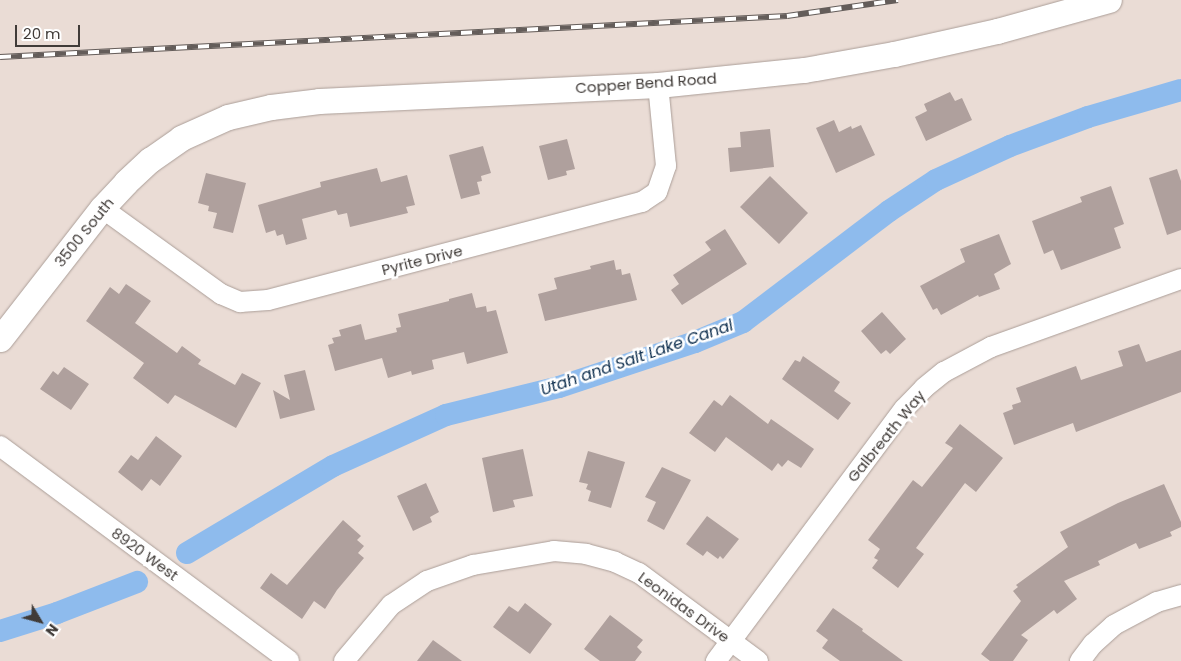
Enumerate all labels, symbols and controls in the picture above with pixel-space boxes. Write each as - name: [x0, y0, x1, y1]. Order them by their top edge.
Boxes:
- scale bar: [18, 15, 82, 47]
- text: 20 m: [23, 23, 61, 44]
- street label: Copper Bend Road: [575, 69, 717, 97]
- street label: 3500 South: [51, 194, 117, 270]
- street label: Pyrite Drive: [380, 241, 464, 279]
- water label: Utah and Salt Lake Canal: [538, 316, 736, 400]
- street label: Galbreath Way: [843, 386, 929, 486]
- street label: 8920 West: [108, 524, 182, 584]
- street label: Leonidas Drive: [635, 568, 733, 646]
- north arrow: [15, 596, 65, 646]
- text: N: [41, 620, 63, 640]

